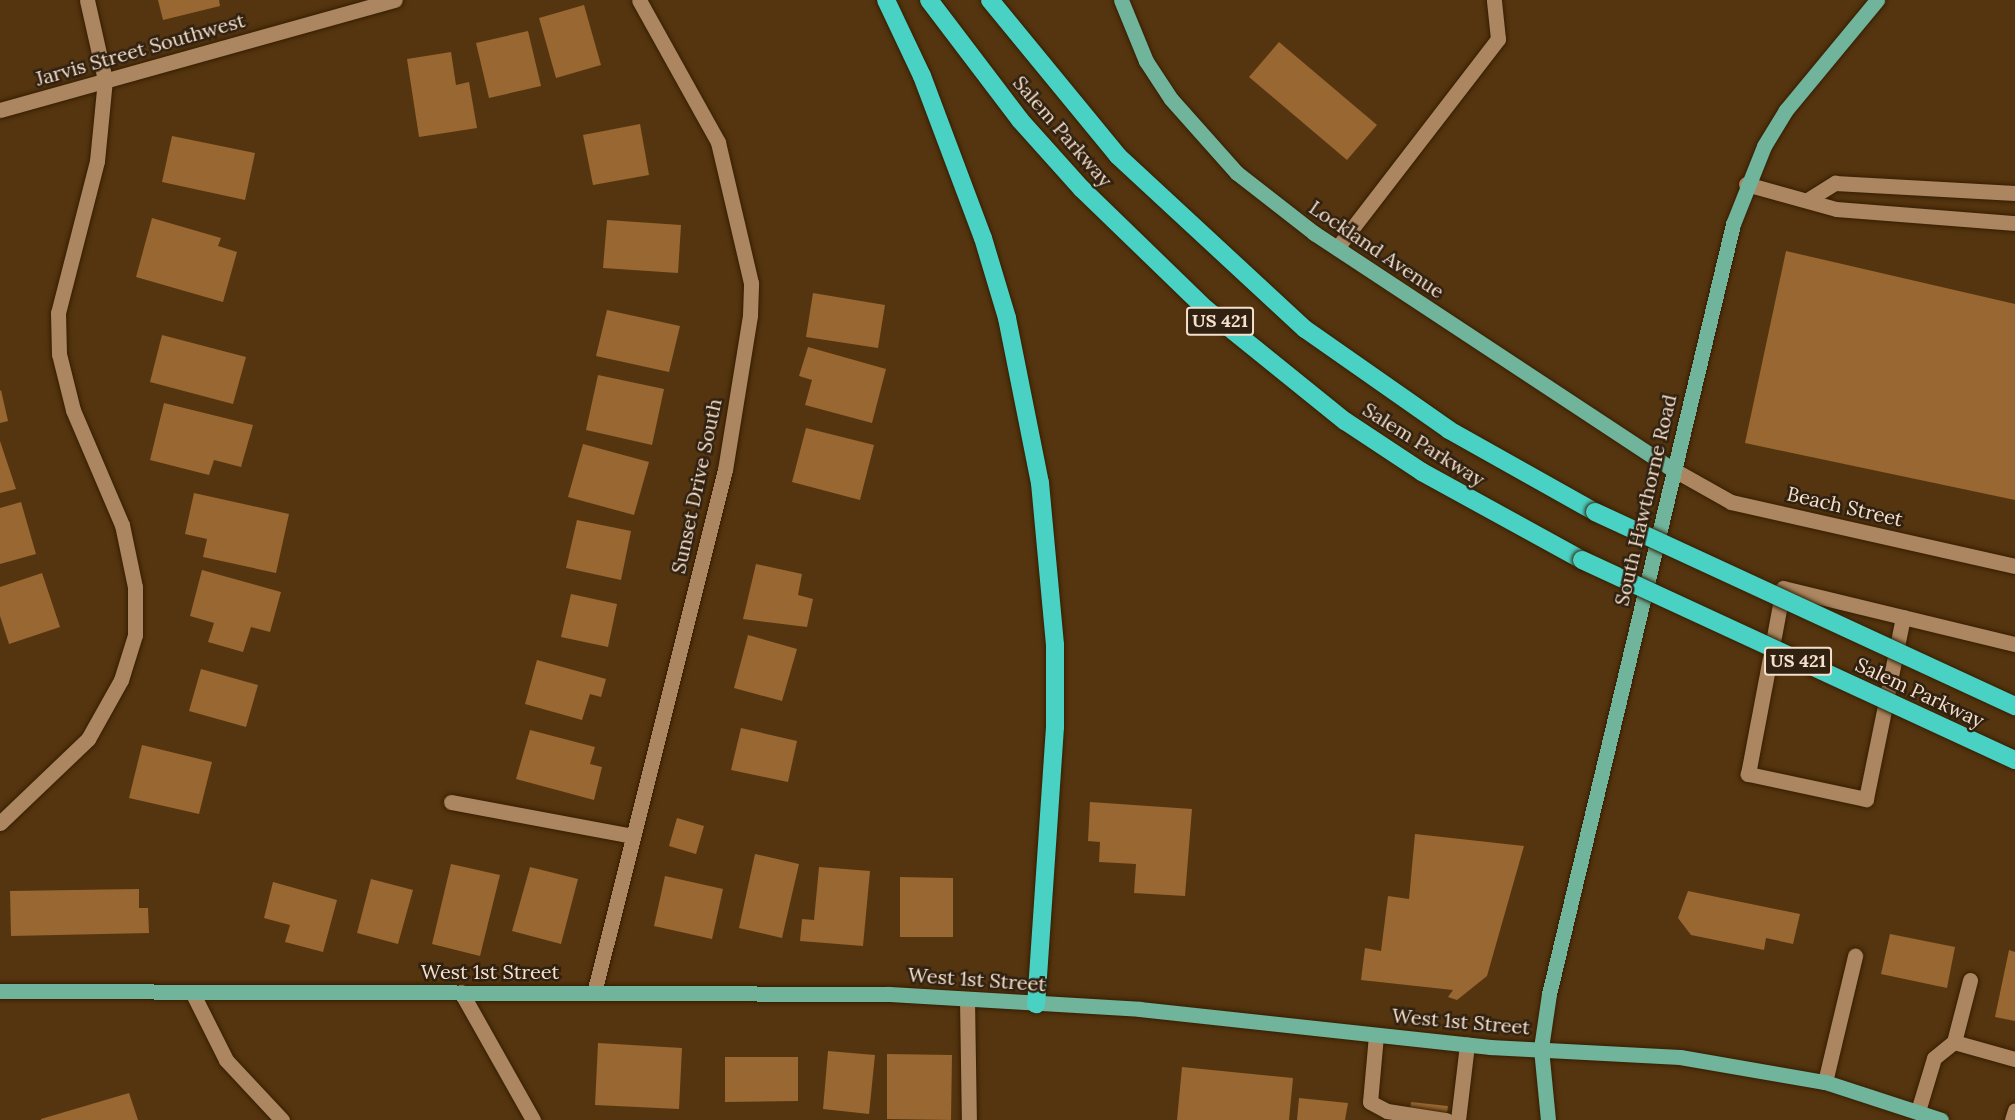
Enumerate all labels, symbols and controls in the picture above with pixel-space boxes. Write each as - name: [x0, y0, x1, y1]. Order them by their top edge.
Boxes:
- street label: Jarvis Street Southwest: [33, 8, 247, 90]
- street label: Salem Parkway: [1008, 71, 1118, 191]
- street label: Lockland Avenue: [1305, 195, 1449, 303]
- road number: US 421: [1186, 306, 1254, 336]
- street label: South Hawthorne Road: [1609, 392, 1681, 608]
- street label: Sunset Drive South: [666, 396, 726, 576]
- street label: Salem Parkway: [1359, 397, 1489, 491]
- street label: Beach Street: [1785, 481, 1905, 531]
- road number: US 421: [1764, 646, 1832, 676]
- street label: Salem Parkway: [1852, 652, 1988, 732]
- street label: West 1st Street: [421, 959, 559, 983]
- street label: West 1st Street: [907, 962, 1047, 996]
- street label: West 1st Street: [1391, 1003, 1531, 1039]

